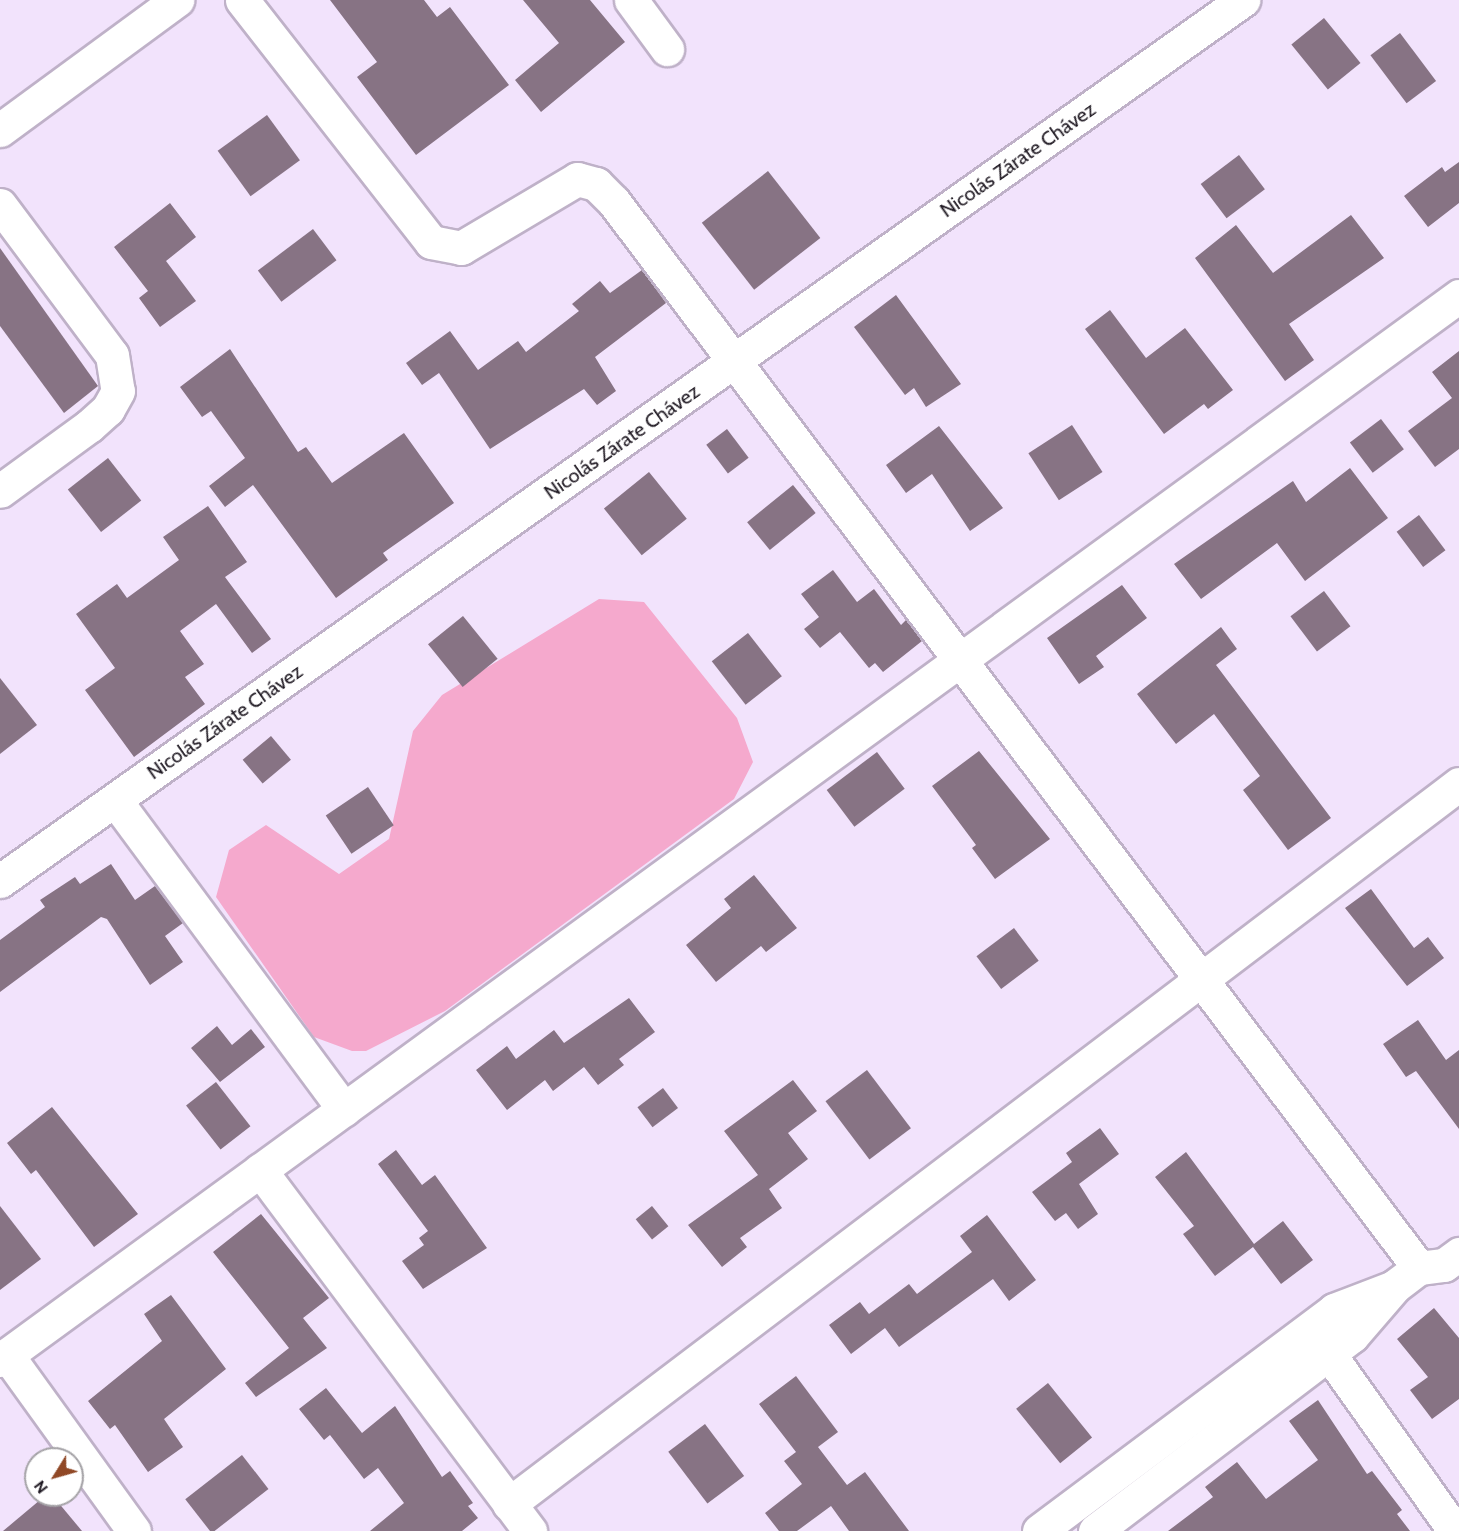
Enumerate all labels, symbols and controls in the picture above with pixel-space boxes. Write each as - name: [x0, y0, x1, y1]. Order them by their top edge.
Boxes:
- street label: Nicolás Zárate Chávez: [936, 97, 1100, 223]
- street label: Nicolás Zárate Chávez: [540, 379, 704, 505]
- street label: Nicolás Zárate Chávez: [143, 659, 307, 785]
- north arrow: [24, 1447, 84, 1507]
- text: N: [30, 1477, 52, 1497]

